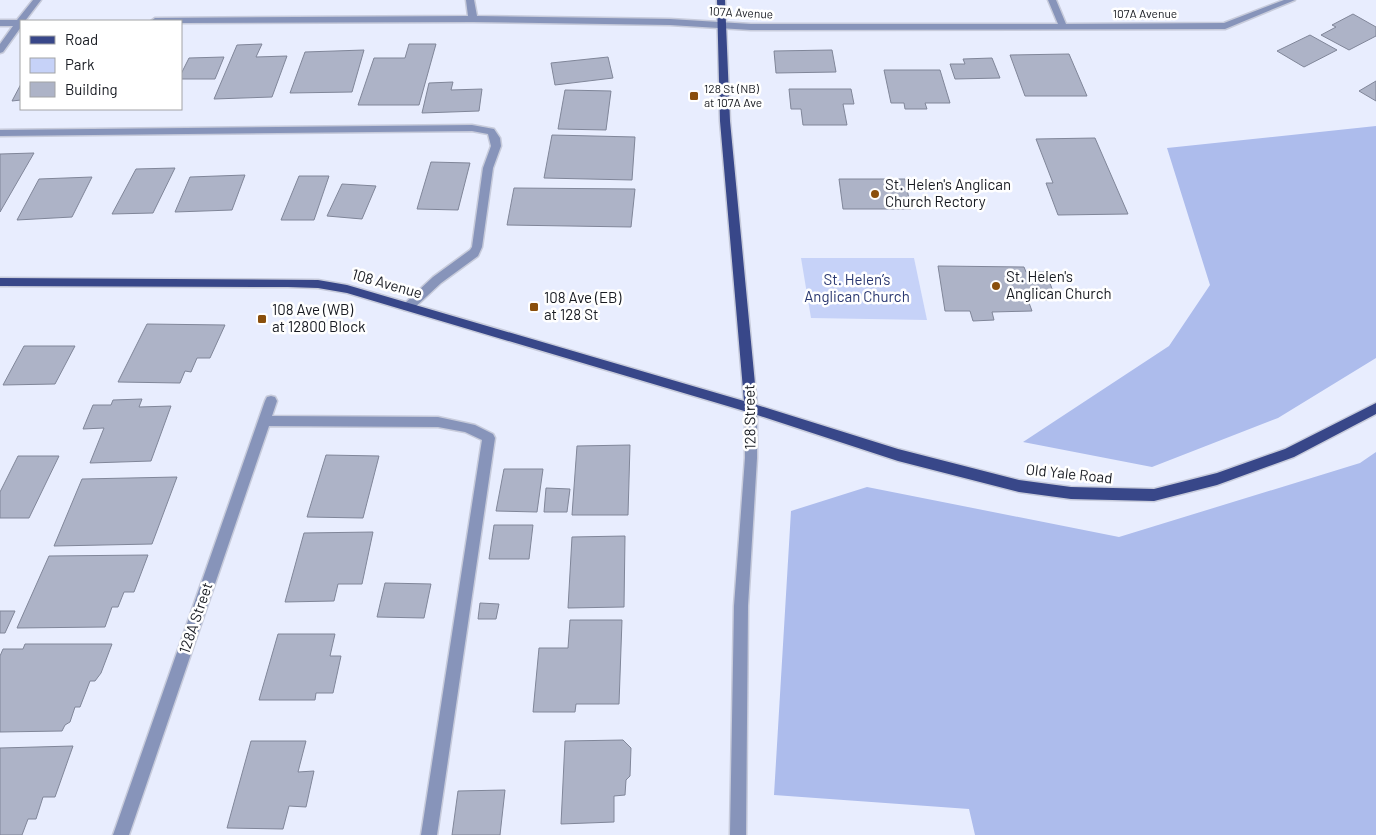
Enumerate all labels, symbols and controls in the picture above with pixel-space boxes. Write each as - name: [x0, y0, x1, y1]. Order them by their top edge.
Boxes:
- street label: 107A Avenue: [708, 3, 774, 21]
- street label: 107A Avenue: [1113, 6, 1177, 20]
- legend: [20, 20, 182, 110]
- text: Road: [65, 30, 98, 48]
- text: Park: [65, 55, 95, 73]
- text: Building: [65, 80, 118, 98]
- place label: 128 St (NB) at 107A Ave: [704, 81, 762, 109]
- marker: 128 St (NB) at 107A Ave: [688, 90, 700, 102]
- place label: St. Helen's Anglican Church Rectory: [885, 175, 1011, 210]
- marker: St. Helen's Anglican Church Rectory: [869, 188, 881, 200]
- street label: 108 Avenue: [350, 264, 424, 302]
- place label: St. Helen's Anglican Church: [1006, 267, 1112, 302]
- park label: St. Helen’s Anglican Church: [804, 270, 910, 305]
- marker: St. Helen's Anglican Church: [990, 280, 1002, 292]
- place label: 108 Ave (EB) at 128 St: [544, 288, 621, 323]
- place label: 108 Ave (WB) at 12800 Block: [272, 300, 366, 335]
- marker: 108 Ave (EB) at 128 St: [528, 301, 540, 313]
- marker: 108 Ave (WB) at 12800 Block: [256, 313, 268, 325]
- street label: 128 Street: [739, 384, 759, 450]
- street label: Old Yale Road: [1025, 460, 1113, 487]
- street label: 128A Street: [174, 580, 216, 656]

